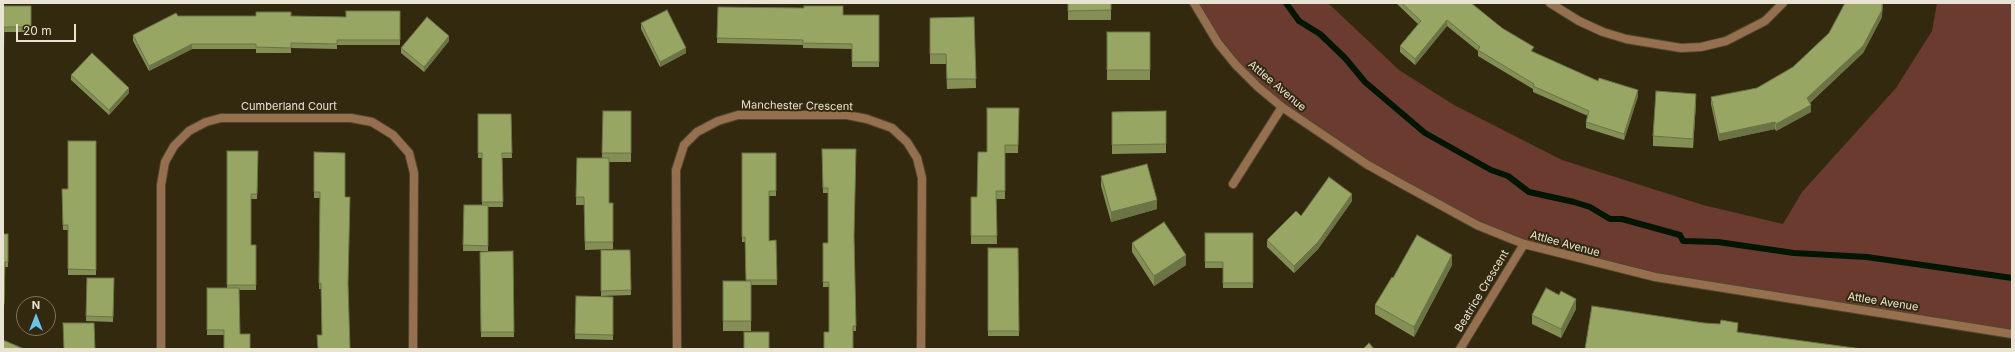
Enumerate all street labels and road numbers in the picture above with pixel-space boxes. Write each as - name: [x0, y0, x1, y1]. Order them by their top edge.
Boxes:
- street label: Attlee Avenue: [1245, 58, 1309, 114]
- street label: Manchester Crescent: [741, 98, 853, 114]
- street label: Cumberland Court: [241, 100, 337, 114]
- street label: Attlee Avenue: [1529, 228, 1601, 260]
- street label: Beatrice Crescent: [1452, 248, 1512, 334]
- street label: Attlee Avenue: [1847, 290, 1919, 314]

